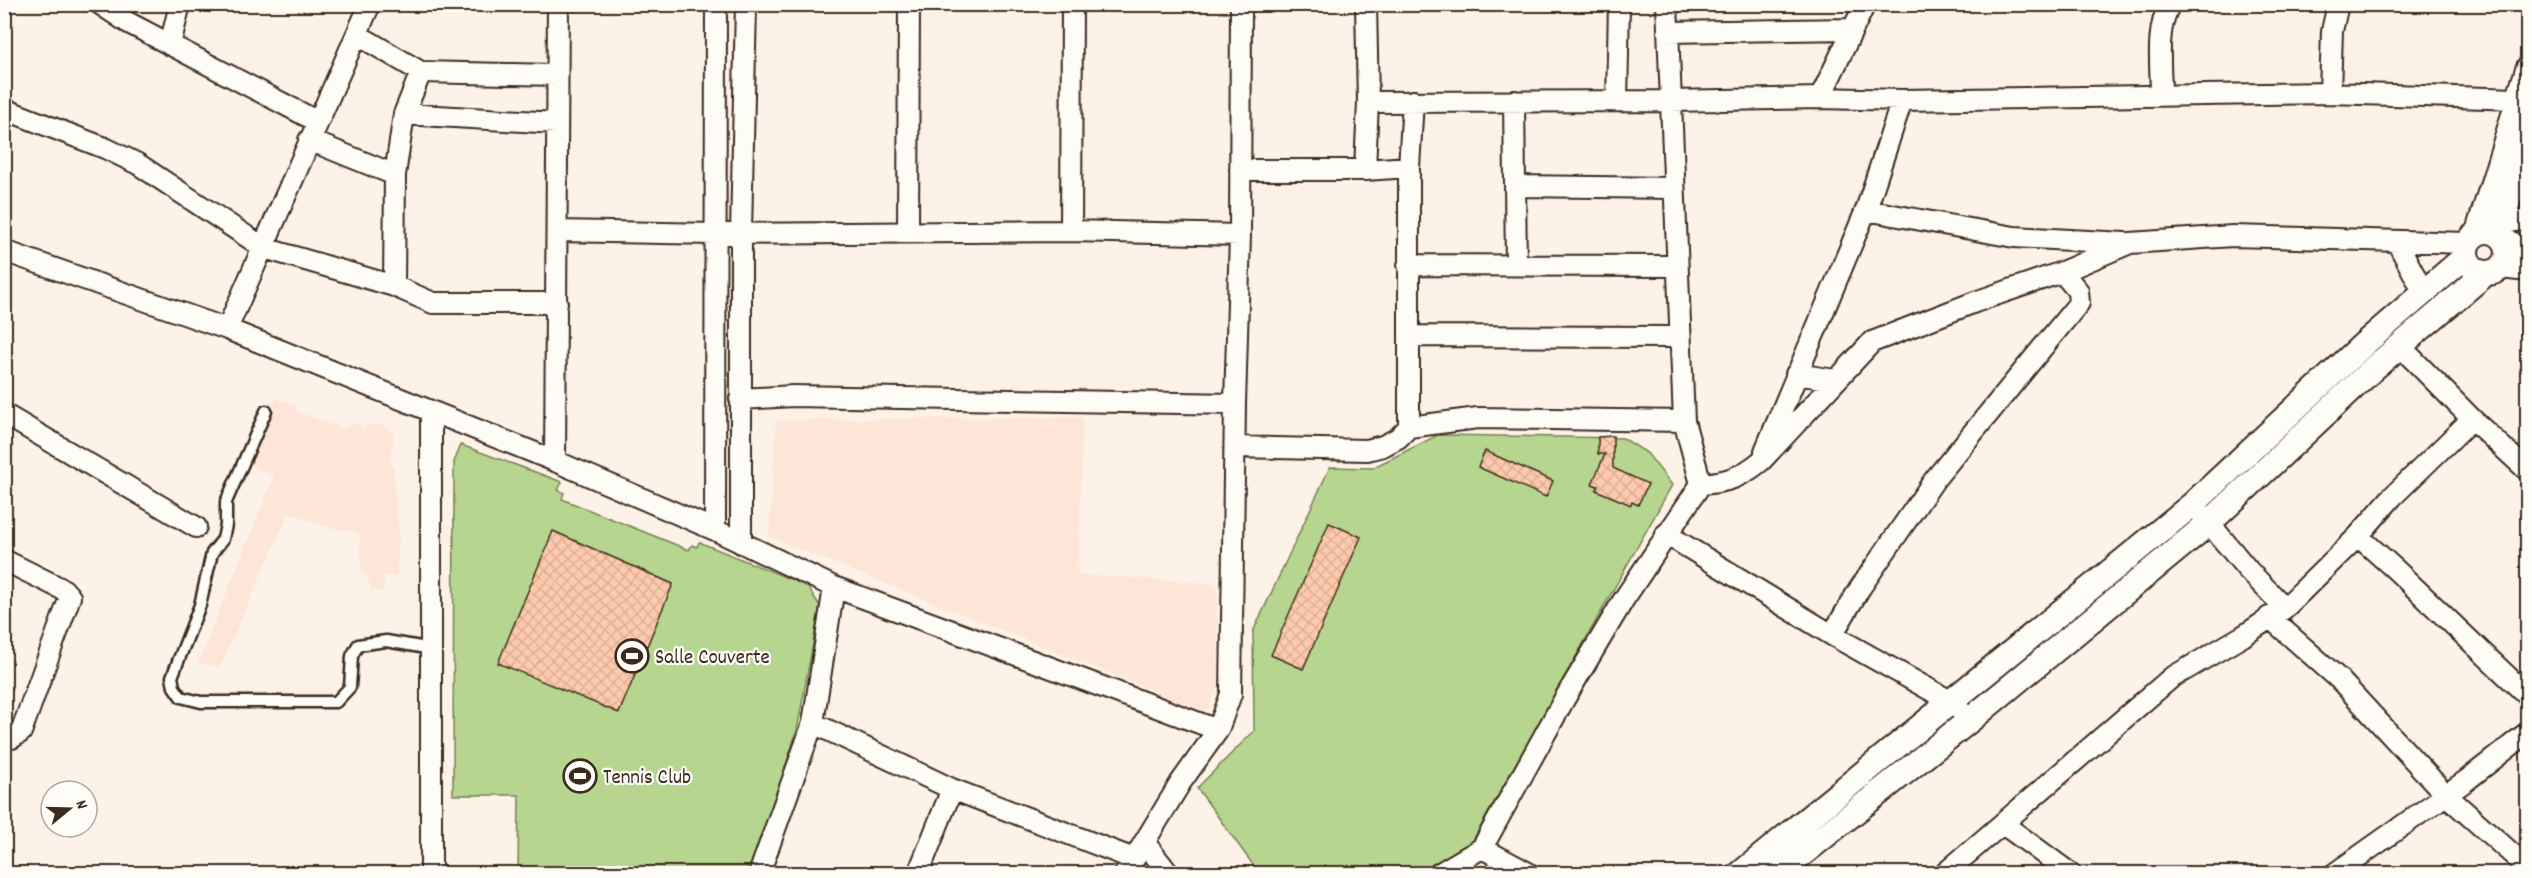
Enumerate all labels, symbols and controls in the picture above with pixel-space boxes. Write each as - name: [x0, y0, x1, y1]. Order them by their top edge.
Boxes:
- sports icon: Salle Couverte: [614, 638, 650, 674]
- place label: Salle Couverte: [655, 644, 770, 674]
- sports icon: Tennis Club: [562, 758, 598, 794]
- place label: Tennis Club: [603, 764, 691, 794]
- north arrow: [39, 779, 99, 839]
- text: N: [69, 797, 93, 813]

